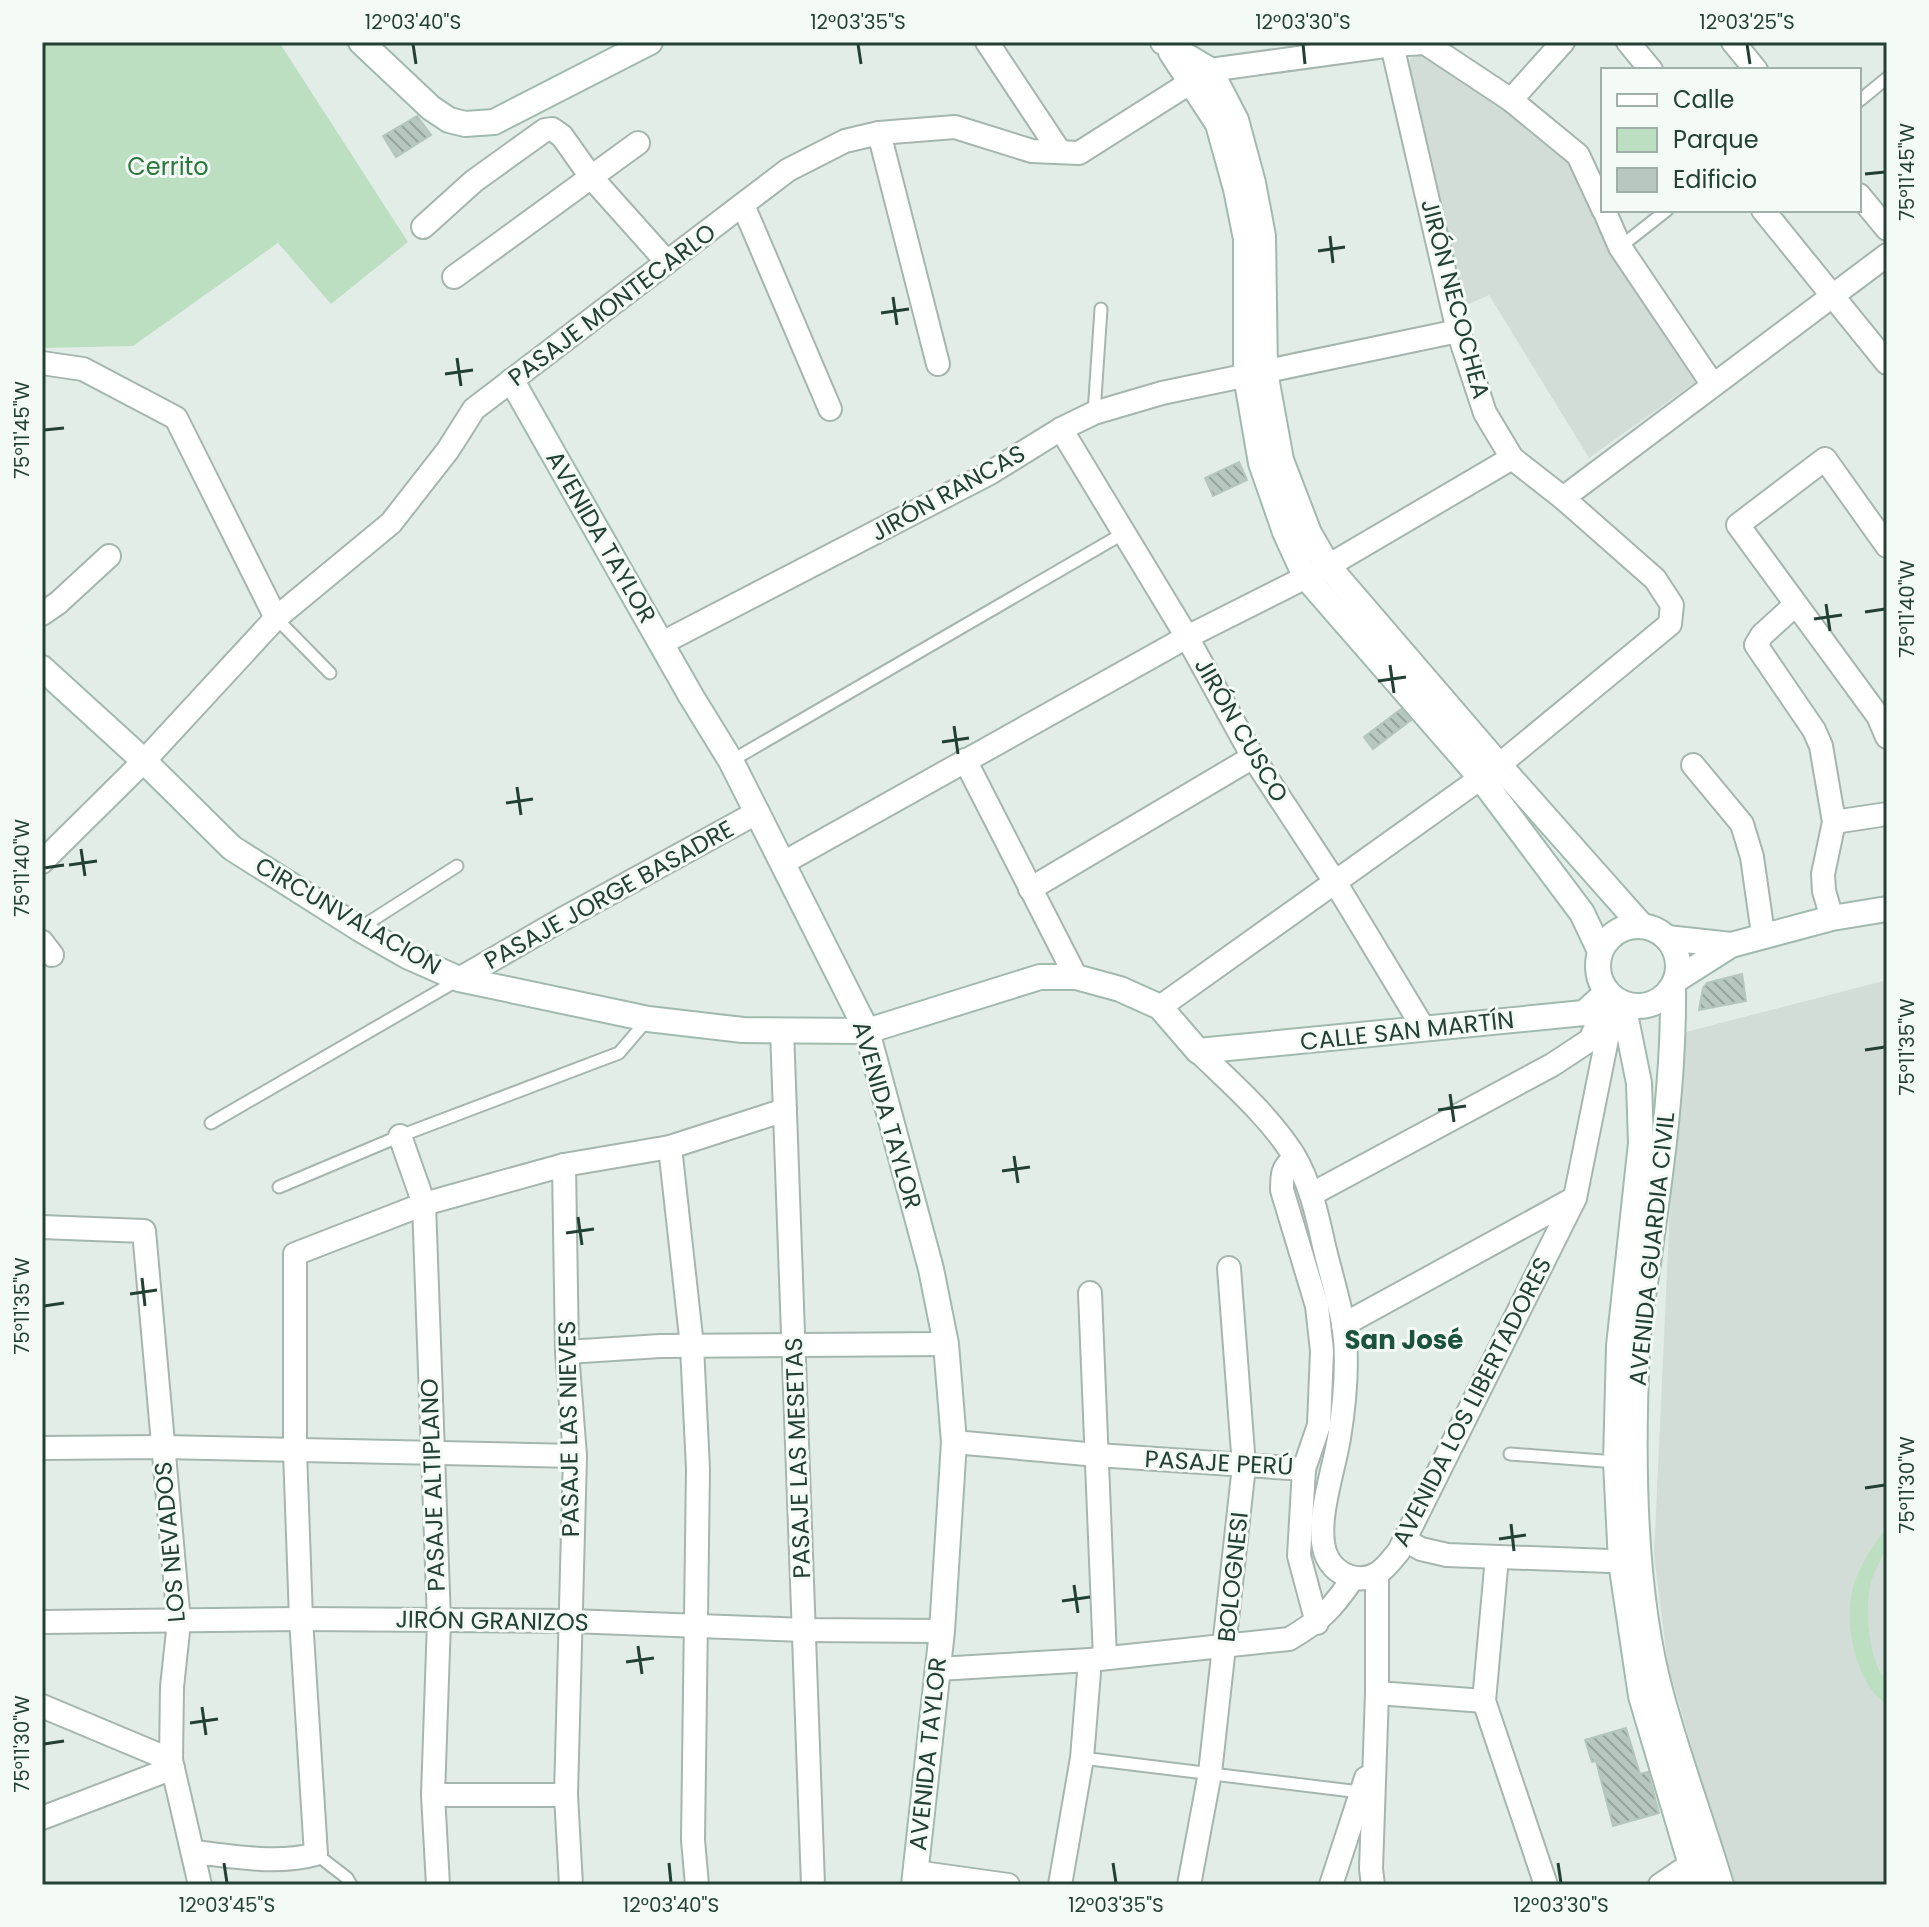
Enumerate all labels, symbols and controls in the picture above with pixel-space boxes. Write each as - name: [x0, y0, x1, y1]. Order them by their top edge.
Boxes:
- text: 12°03'40"S: [365, 8, 461, 36]
- text: 12°03'35"S: [810, 8, 906, 36]
- text: 12°03'30"S: [1255, 8, 1351, 36]
- text: 12°03'25"S: [1699, 8, 1795, 36]
- legend: [1601, 68, 1861, 212]
- text: Calle: [1673, 83, 1734, 116]
- text: 75°11'45"W: [1893, 122, 1921, 221]
- text: Parque: [1673, 123, 1759, 156]
- park label: Cerrito: [127, 150, 209, 183]
- text: Edificio: [1673, 163, 1757, 196]
- street label: JIRÓN NECOCHEA: [1413, 195, 1498, 402]
- street label: PASAJE MONTECARLO: [501, 216, 722, 394]
- text: 75°11'45"W: [8, 380, 36, 479]
- street label: JIRÓN RANCAS: [865, 436, 1031, 549]
- street label: AVENIDA TAYLOR: [539, 444, 664, 629]
- text: 75°11'40"W: [1893, 559, 1921, 658]
- street label: JIRÓN CUSCO: [1187, 652, 1296, 808]
- street label: PASAJE JORGE BASADRE: [478, 812, 739, 977]
- text: 75°11'40"W: [8, 818, 36, 917]
- street label: CIRCUNVALACION: [249, 849, 447, 982]
- text: 75°11'35"W: [1893, 998, 1921, 1096]
- street label: CALLE SAN MARTÍN: [1298, 1003, 1516, 1058]
- street label: AVENIDA TAYLOR: [845, 1017, 930, 1213]
- street label: AVENIDA GUARDIA CIVIL: [1621, 1110, 1682, 1387]
- street label: AVENIDA LOS LIBERTADORES: [1384, 1251, 1559, 1552]
- text: 75°11'35"W: [8, 1257, 36, 1355]
- street label: PASAJE LAS NIEVES: [550, 1320, 587, 1538]
- district label: San José: [1345, 1322, 1463, 1358]
- street label: PASAJE LAS MESETAS: [777, 1337, 818, 1579]
- street label: PASAJE ALTIPLANO: [412, 1378, 453, 1592]
- text: 75°11'30"W: [1893, 1436, 1921, 1534]
- street label: PASAJE PERÚ: [1144, 1442, 1294, 1483]
- street label: LOS NEVADOS: [146, 1460, 193, 1624]
- street label: BOLOGNESI: [1209, 1510, 1256, 1644]
- street label: JIRÓN GRANIZOS: [395, 1602, 589, 1639]
- street label: AVENIDA TAYLOR: [901, 1656, 954, 1852]
- text: 75°11'30"W: [8, 1695, 36, 1793]
- text: 12°03'45"S: [179, 1891, 275, 1919]
- text: 12°03'40"S: [623, 1891, 719, 1919]
- text: 12°03'35"S: [1068, 1891, 1164, 1919]
- text: 12°03'30"S: [1513, 1891, 1609, 1919]

